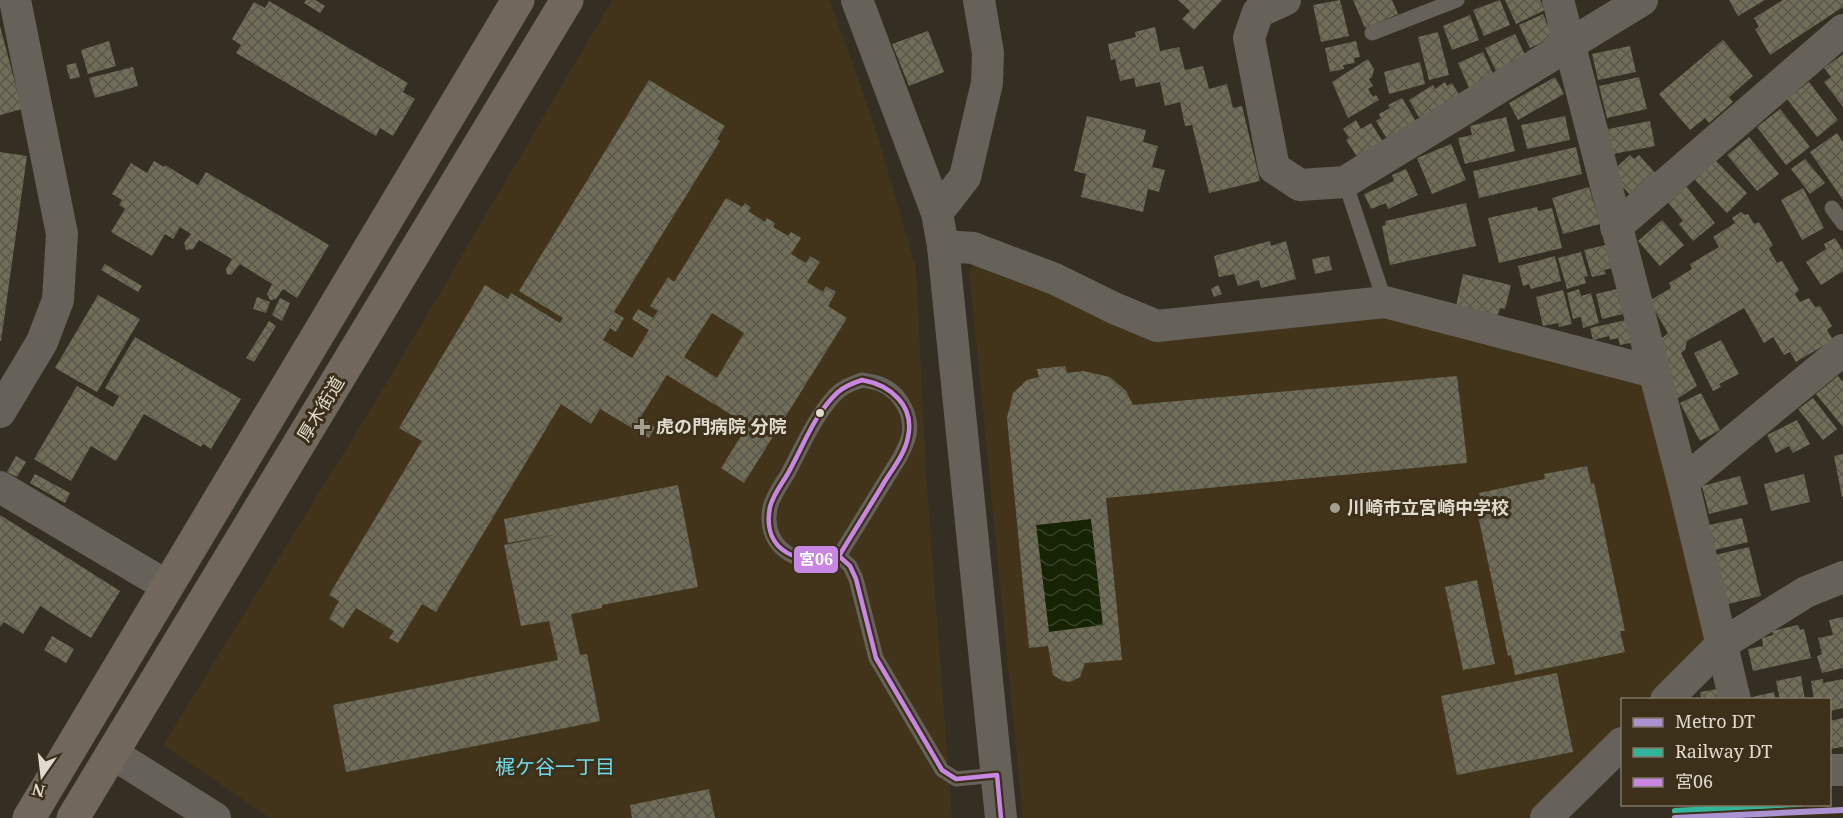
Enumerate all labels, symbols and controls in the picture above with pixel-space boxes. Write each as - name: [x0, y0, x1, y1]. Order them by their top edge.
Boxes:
- street label: 厚木街道: [291, 371, 349, 446]
- unlabelled marker: [814, 407, 826, 419]
- place label: 虎の門病院 分院: [656, 414, 787, 438]
- marker: 虎の門病院 分院: [633, 418, 651, 436]
- place label: 川崎市立宮崎中学校: [1347, 495, 1509, 519]
- marker: 川崎市立宮崎中学校: [1328, 501, 1342, 515]
- line badge: 宮06: [793, 545, 839, 574]
- text: 宮06: [799, 548, 833, 570]
- legend: [1621, 698, 1831, 806]
- text: Metro DT: [1675, 709, 1755, 733]
- text: Railway DT: [1675, 739, 1772, 763]
- north arrow: [12, 746, 72, 806]
- district label: 梶ケ谷一丁目: [495, 753, 615, 780]
- text: 宮06: [1675, 769, 1713, 793]
- text: N: [29, 778, 47, 803]

